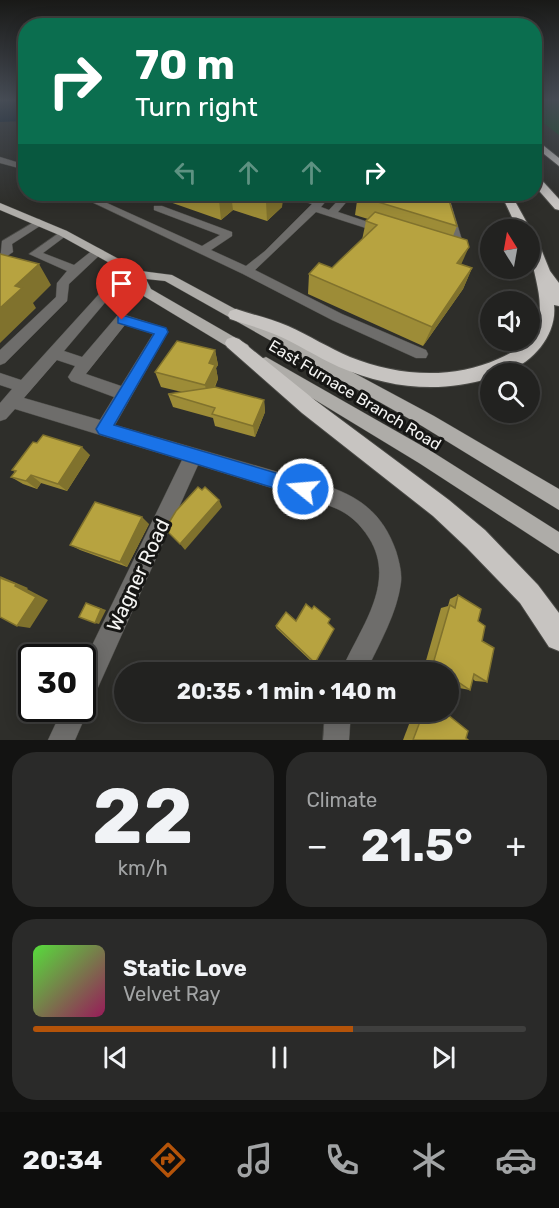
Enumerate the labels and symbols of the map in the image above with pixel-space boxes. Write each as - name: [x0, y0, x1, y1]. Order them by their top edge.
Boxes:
- north arrow: [480, 219, 540, 279]
- pin: [96, 258, 147, 320]
- street label: East Furnace Branch Road: [265, 336, 445, 454]
- position arrow: [271, 457, 335, 521]
- street label: Wagner Road: [101, 515, 175, 635]
- speed limit sign: 30: [18, 644, 96, 722]

